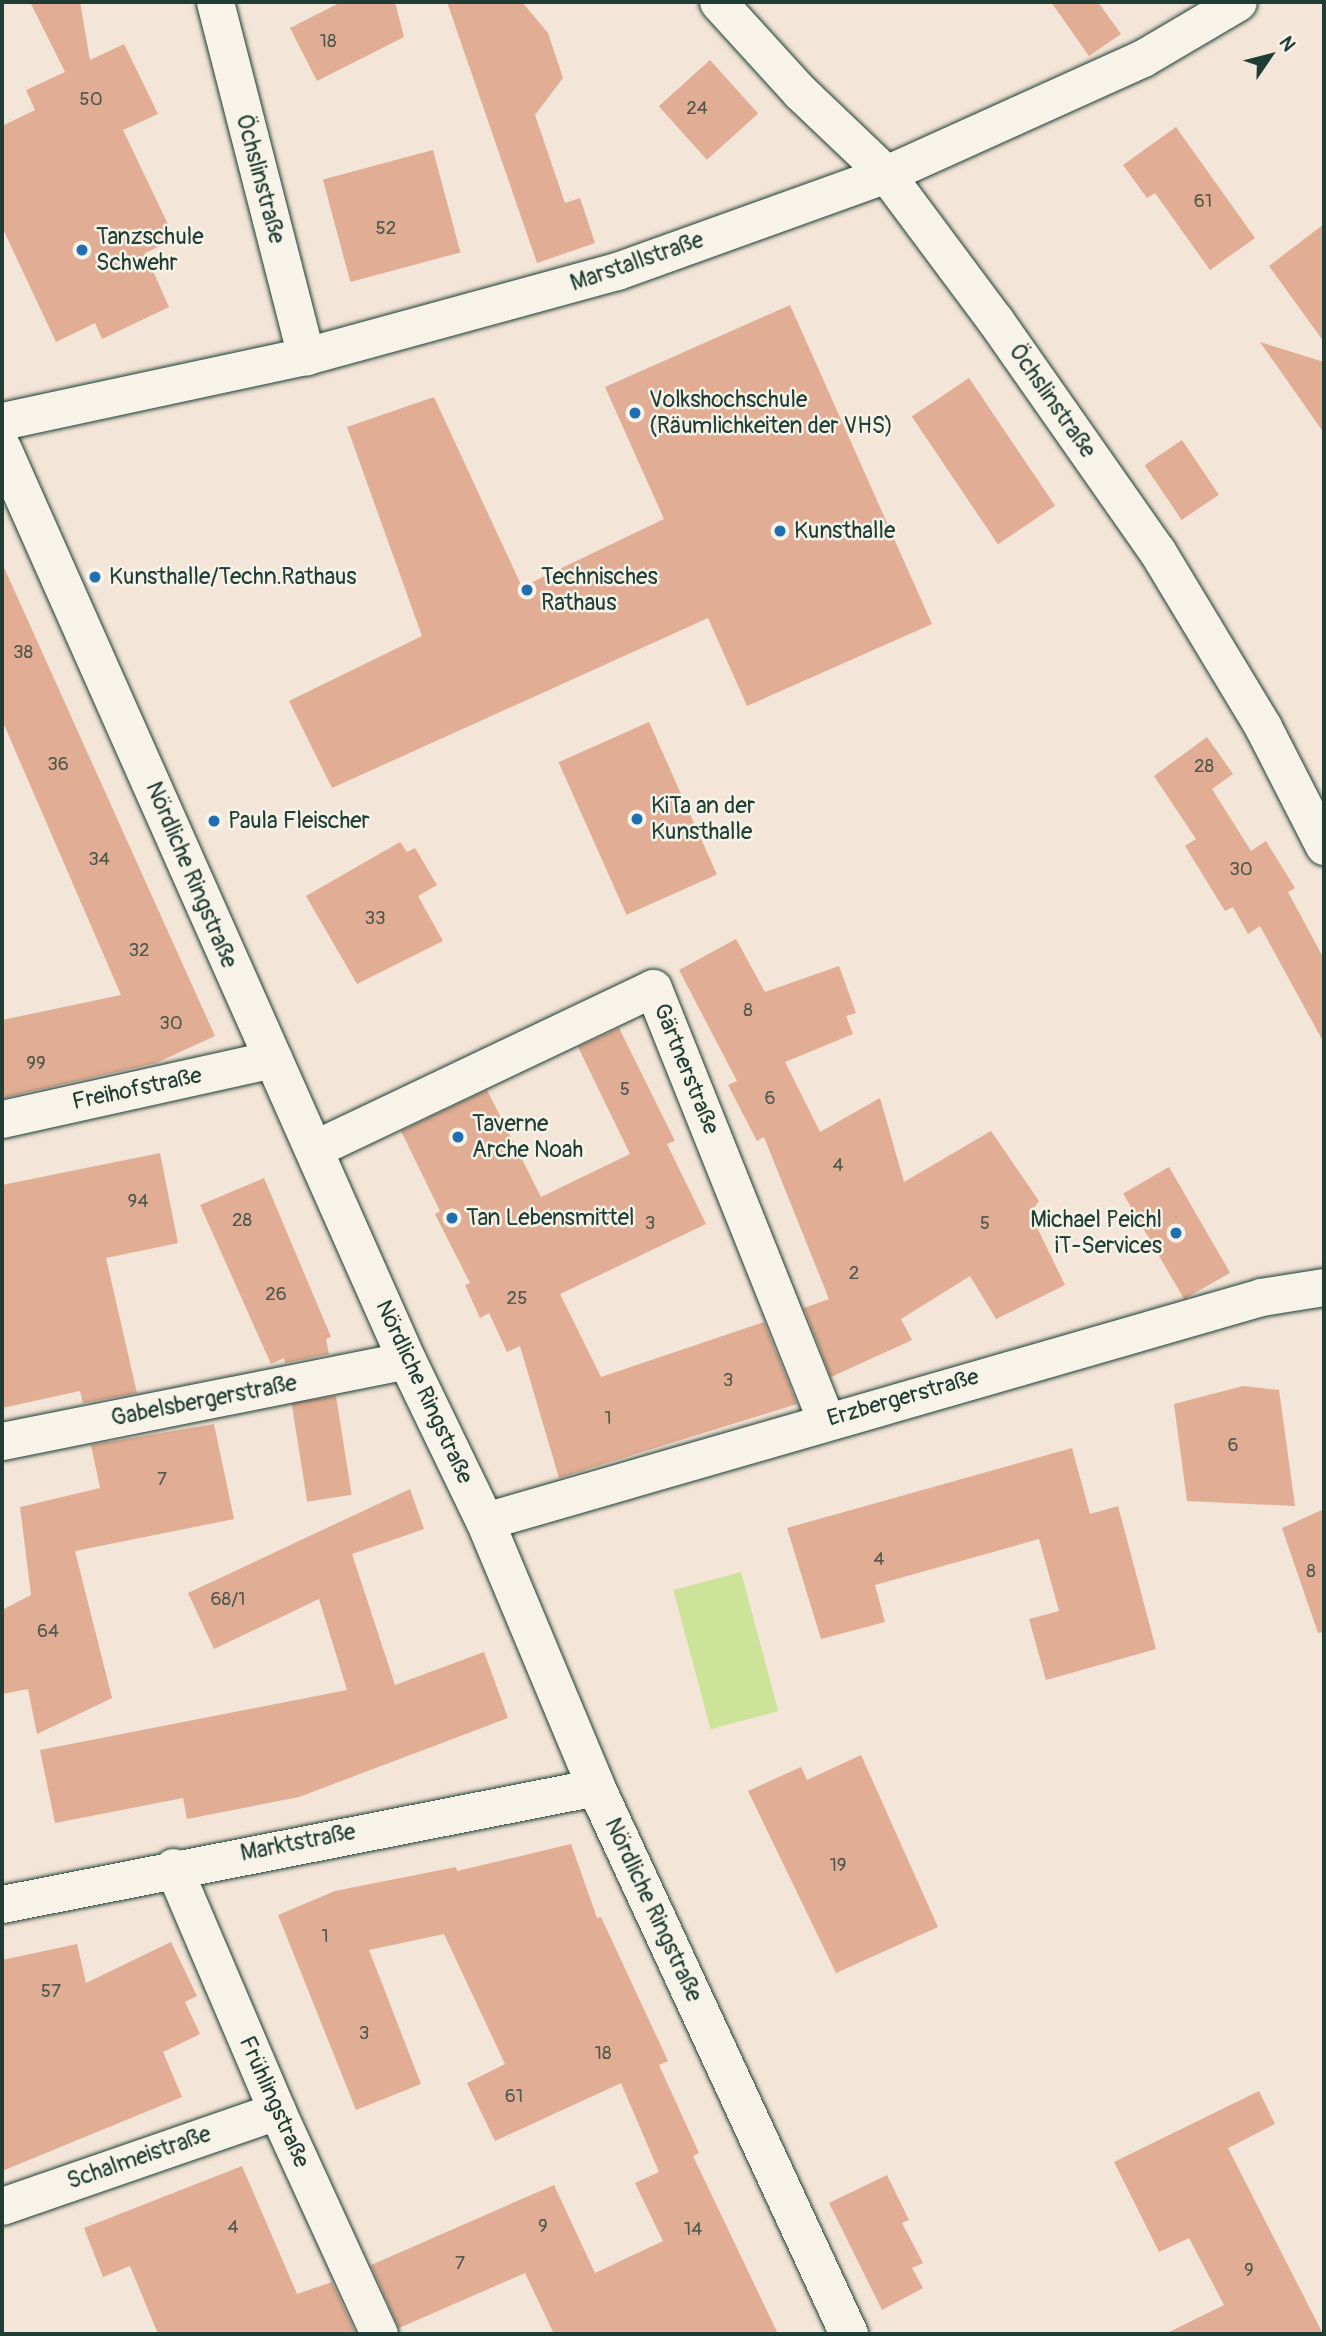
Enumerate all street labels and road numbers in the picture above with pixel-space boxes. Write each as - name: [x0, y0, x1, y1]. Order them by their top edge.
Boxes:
- street label: Öchslinstraße: [230, 111, 290, 247]
- street label: Marstallstraße: [567, 226, 707, 298]
- street label: Öchslinstraße: [1003, 339, 1101, 463]
- street label: Nördliche Ringstraße: [139, 778, 243, 972]
- street label: Gärtnerstraße: [647, 1000, 725, 1138]
- street label: Freihofstraße: [70, 1062, 204, 1116]
- street label: Nördliche Ringstraße: [369, 1296, 479, 1488]
- street label: Erzbergerstraße: [824, 1363, 982, 1433]
- street label: Gabelsbergerstraße: [109, 1369, 299, 1433]
- street label: Nördliche Ringstraße: [598, 1814, 708, 2006]
- street label: Marktstraße: [238, 1818, 358, 1868]
- street label: Frühlingstraße: [233, 2032, 315, 2172]
- street label: Schalmeistraße: [63, 2120, 215, 2196]

